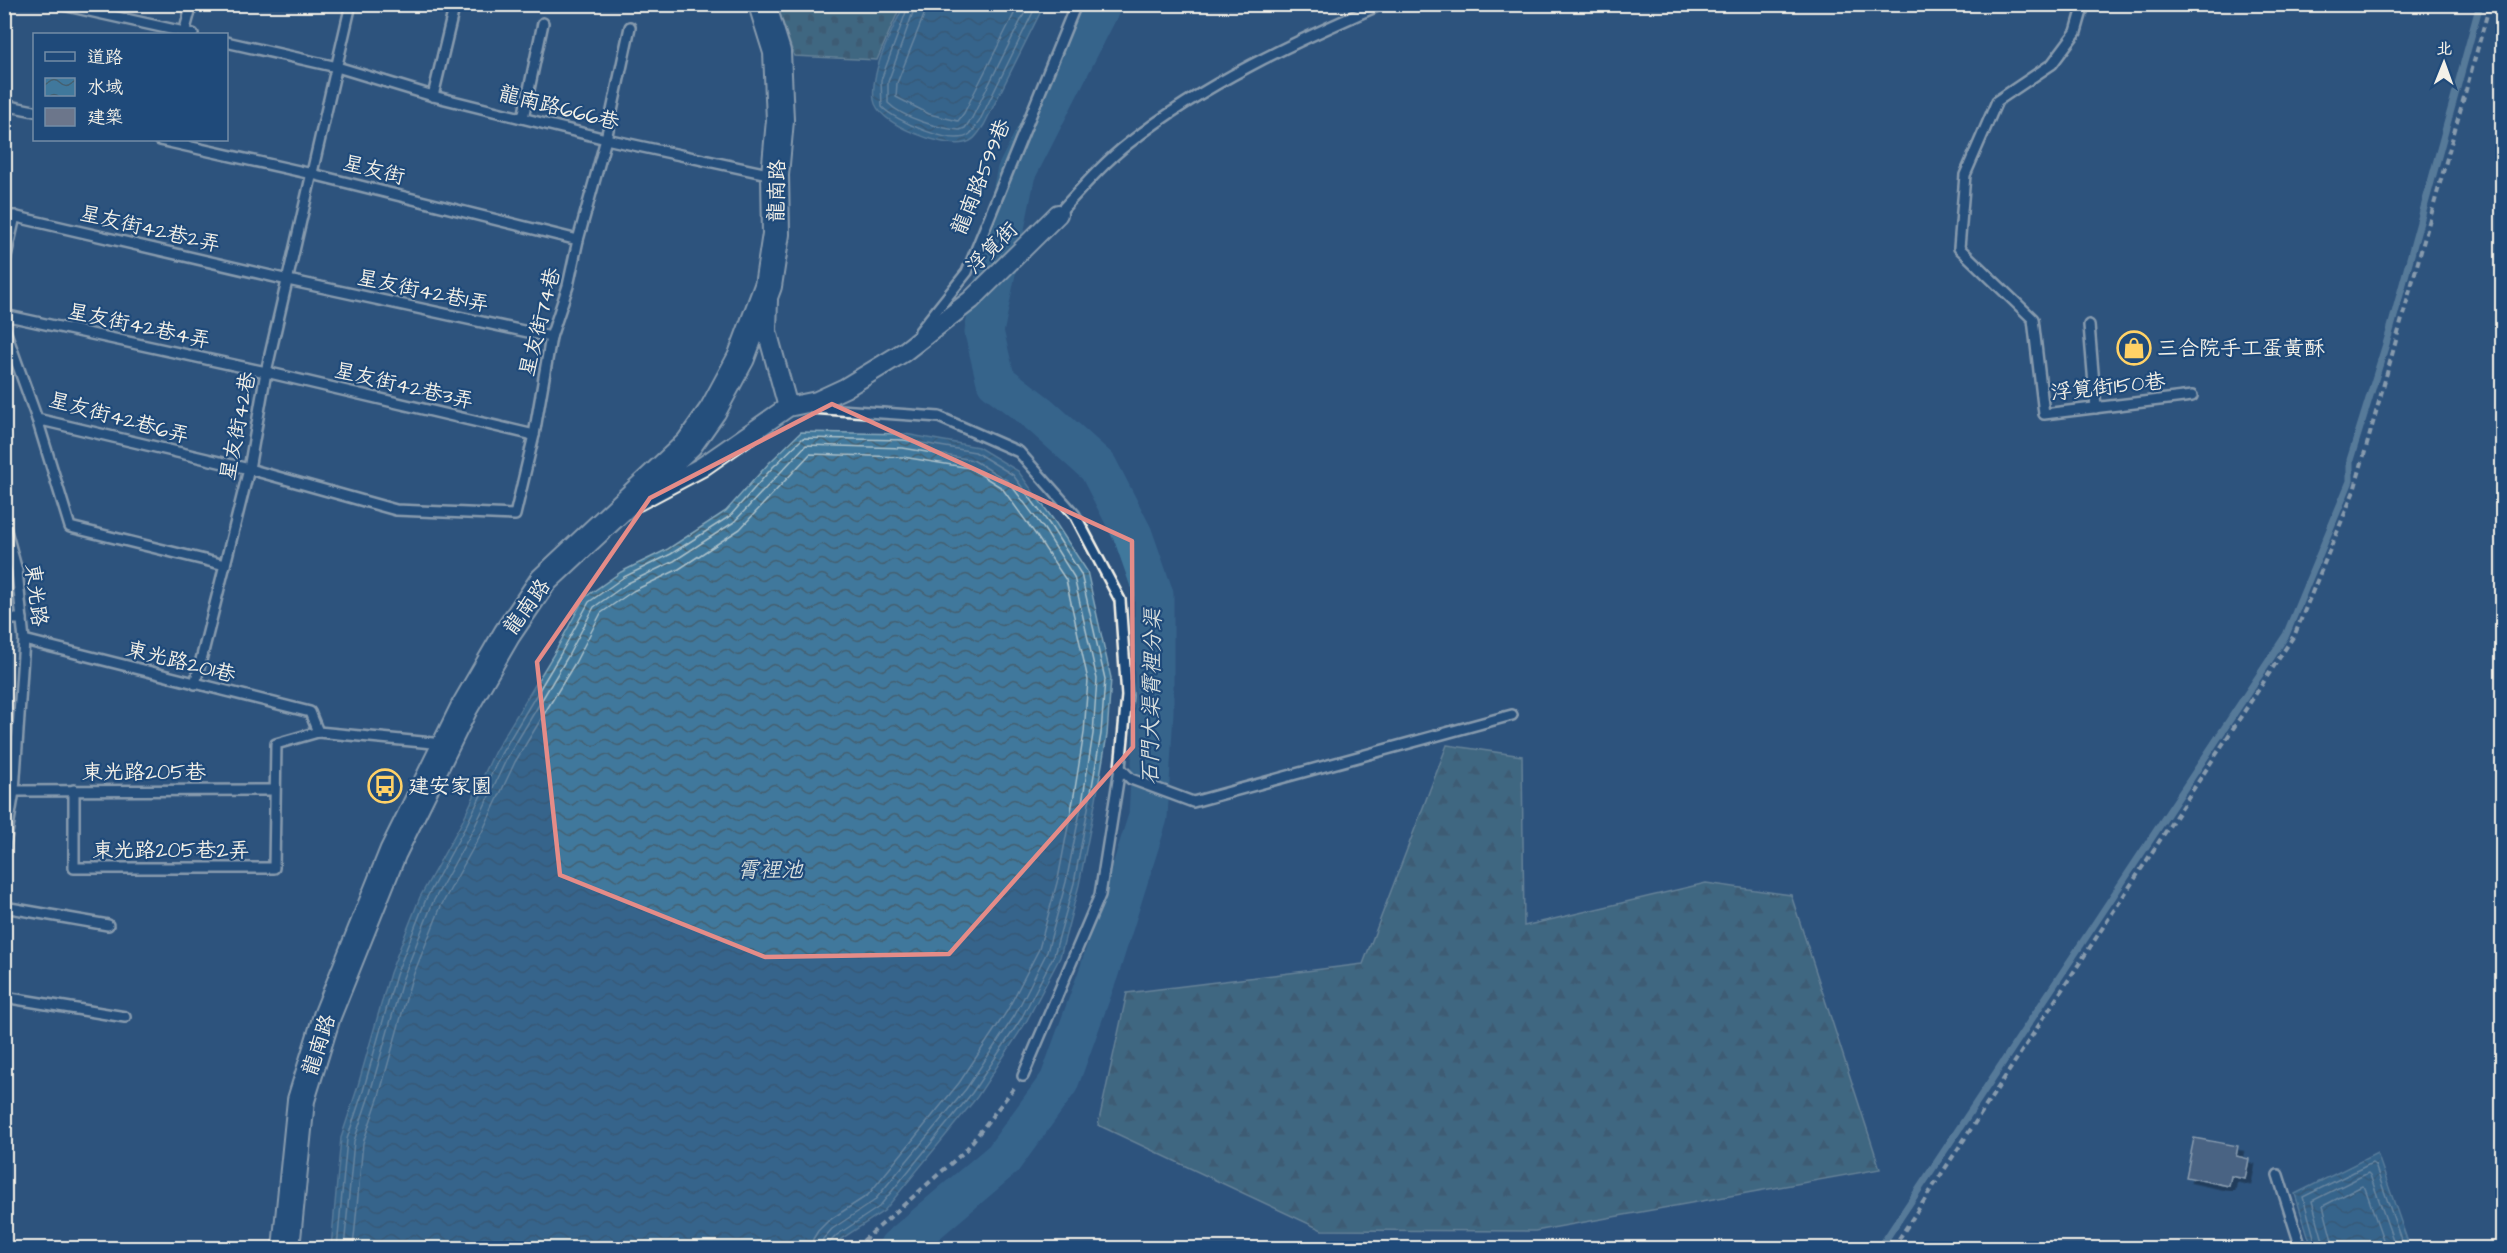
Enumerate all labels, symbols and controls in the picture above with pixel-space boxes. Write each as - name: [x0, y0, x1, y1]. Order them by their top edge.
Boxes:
- legend: [33, 33, 228, 141]
- north arrow: [2414, 33, 2474, 93]
- text: 北: [2436, 38, 2452, 60]
- text: 道路: [87, 45, 123, 70]
- text: 水域: [87, 75, 123, 100]
- street label: 龍南路666巷: [496, 79, 622, 137]
- text: 建築: [87, 105, 123, 130]
- street label: 龍南路599巷: [945, 115, 1017, 239]
- street label: 星友街: [340, 148, 408, 192]
- street label: 龍南路: [762, 159, 792, 223]
- street label: 星友街42巷2弄: [77, 199, 223, 259]
- street label: 浮筧街: [959, 215, 1025, 281]
- street label: 星友街42巷1弄: [354, 263, 492, 319]
- street label: 星友街74巷: [512, 265, 568, 379]
- street label: 星友街42巷4弄: [65, 297, 213, 355]
- shop icon: 三合院手工蛋黃酥: [2116, 330, 2152, 366]
- place label: 三合院手工蛋黃酥: [2157, 334, 2325, 363]
- street label: 星友街42巷3弄: [332, 356, 476, 416]
- street label: 浮筧街150巷: [2049, 367, 2167, 407]
- street label: 星友街42巷: [213, 369, 263, 483]
- street label: 星友街42巷6弄: [45, 385, 193, 451]
- street label: 東光路: [18, 562, 54, 628]
- street label: 龍南路: [497, 573, 557, 641]
- water label: 石門大渠霄裡分渠: [1135, 607, 1169, 785]
- street label: 東光路201巷: [123, 634, 239, 690]
- street label: 東光路205巷: [82, 758, 206, 787]
- bus stop icon: 建安家園: [367, 768, 403, 804]
- place label: 建安家園: [408, 772, 492, 801]
- street label: 東光路205巷2弄: [92, 836, 250, 865]
- water label: 霄裡池: [737, 855, 804, 886]
- street label: 龍南路: [295, 1011, 343, 1079]

